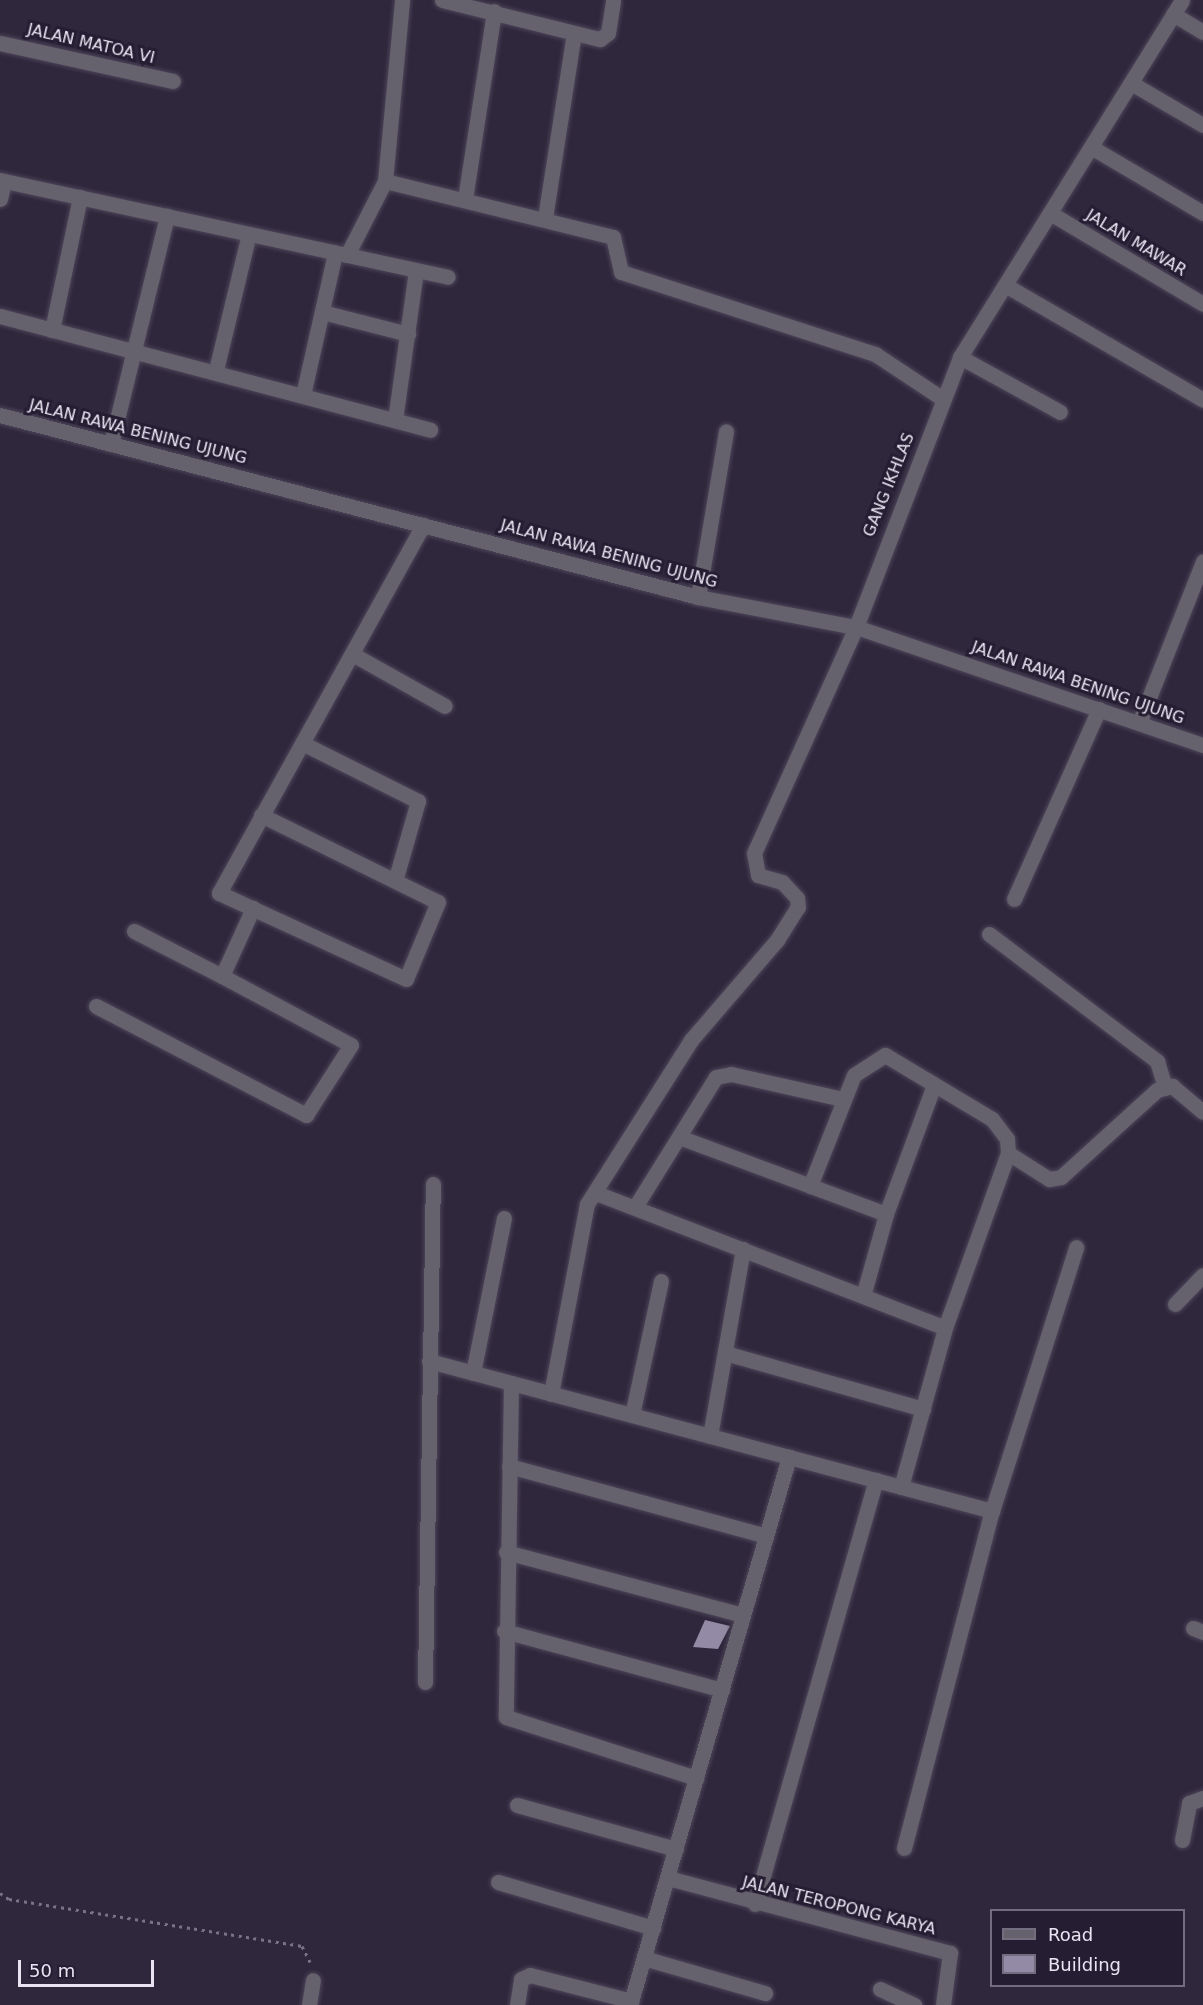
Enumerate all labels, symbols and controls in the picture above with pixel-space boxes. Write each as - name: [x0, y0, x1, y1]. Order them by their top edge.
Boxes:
- street label: JALAN MATOA VI: [26, 20, 156, 68]
- street label: JALAN MAWAR: [1082, 206, 1190, 280]
- street label: JALAN RAWA BENING UJUNG: [27, 396, 249, 468]
- street label: GANG IKHLAS: [859, 430, 919, 540]
- street label: JALAN RAWA BENING UJUNG: [498, 516, 720, 592]
- street label: JALAN RAWA BENING UJUNG: [969, 637, 1187, 729]
- street label: JALAN TEROPONG KARYA: [740, 1873, 938, 1939]
- legend: [990, 1909, 1185, 1987]
- text: Road: [1048, 1924, 1093, 1945]
- scale bar: [21, 1948, 158, 1986]
- text: Building: [1048, 1954, 1121, 1975]
- text: 50 m: [29, 1960, 75, 1981]

